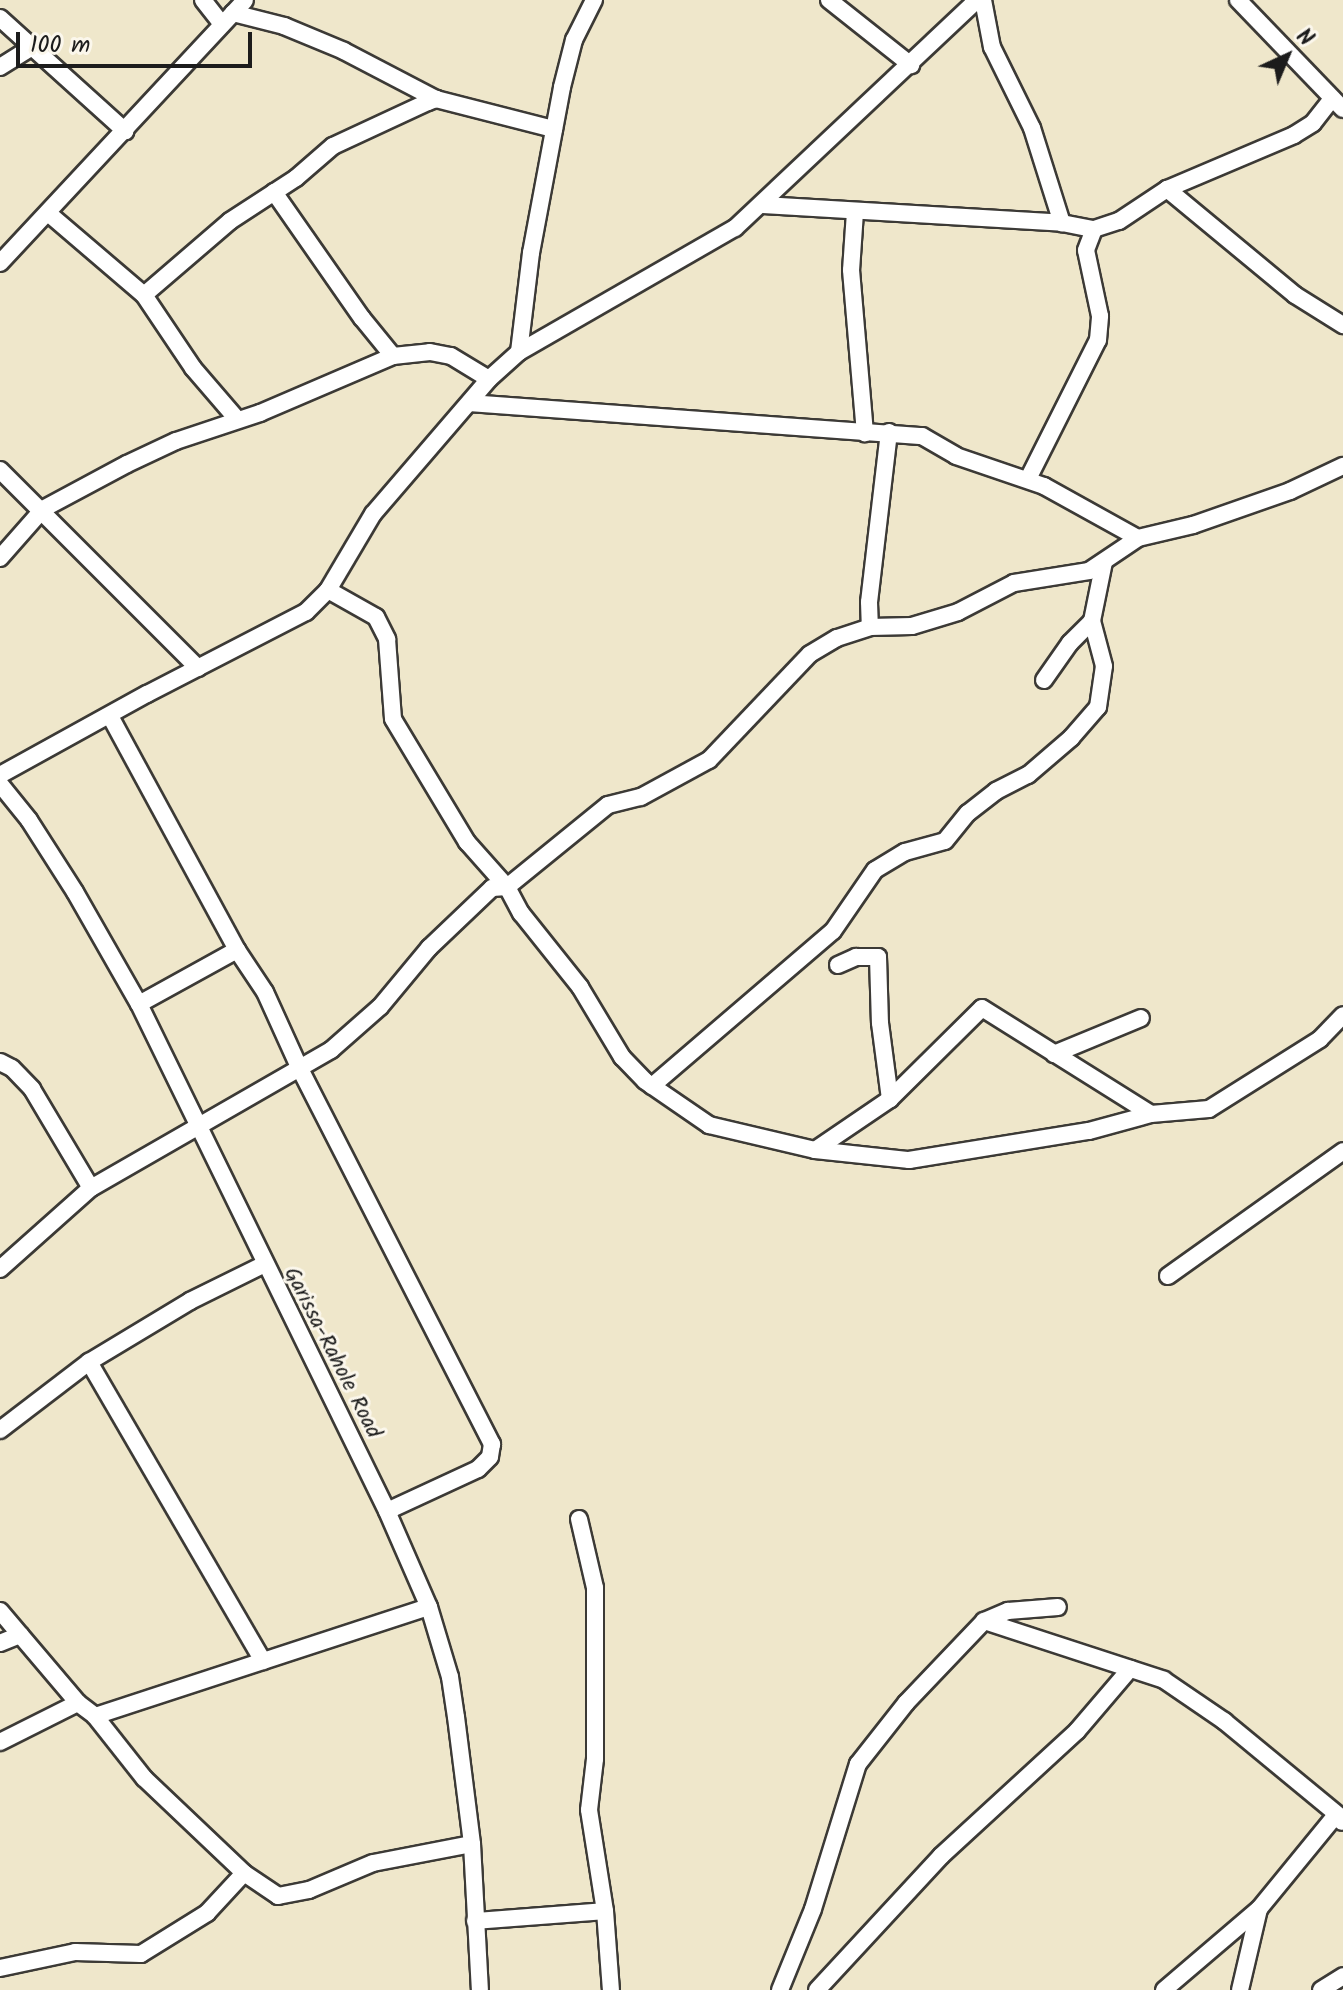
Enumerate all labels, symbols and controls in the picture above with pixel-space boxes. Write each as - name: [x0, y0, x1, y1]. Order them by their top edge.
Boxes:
- scale bar: [20, 16, 256, 66]
- north arrow: [1247, 16, 1327, 96]
- text: N: [1287, 21, 1321, 56]
- text: 100 m: [30, 26, 90, 65]
- street label: Garissa-Rahole Road: [277, 1263, 387, 1443]

